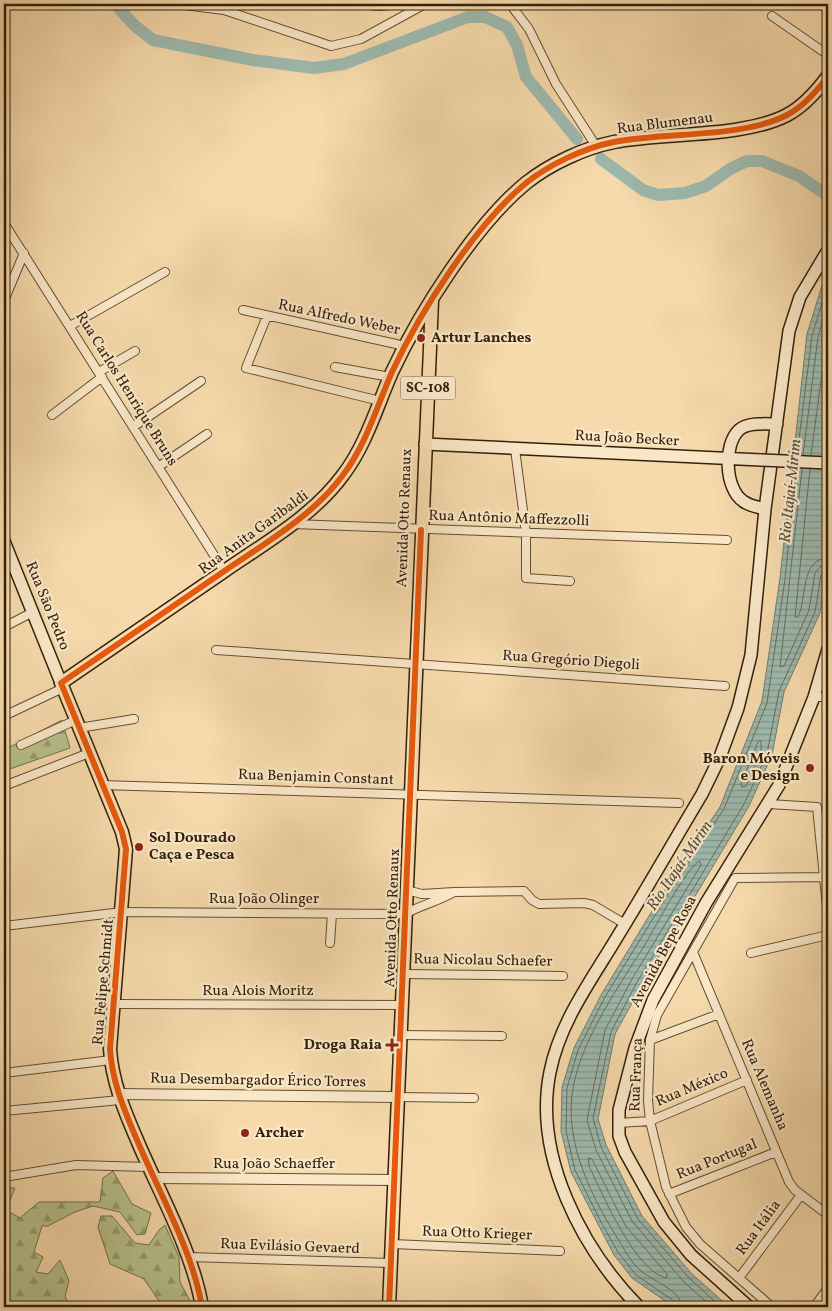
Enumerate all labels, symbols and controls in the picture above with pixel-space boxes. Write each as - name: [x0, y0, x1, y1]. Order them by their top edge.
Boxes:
- street label: Rua Blumenau: [616, 108, 714, 140]
- street label: Rua Alfredo Weber: [276, 295, 402, 341]
- street label: Rua Carlos Henrique Bruns: [70, 308, 182, 470]
- place label: Artur Lanches: [431, 328, 532, 349]
- marker: Artur Lanches: [415, 332, 427, 344]
- road number: SC-108: [400, 376, 456, 399]
- street label: Rua João Becker: [574, 426, 680, 452]
- water label: Rio Itajaí-Mirim: [775, 438, 807, 544]
- street label: Avenida Otto Renaux: [392, 448, 418, 588]
- street label: Rua Anita Garibaldi: [195, 486, 313, 580]
- street label: Rua Antônio Maffezzolli: [428, 506, 590, 532]
- street label: Rua São Pedro: [20, 558, 74, 654]
- street label: Rua Gregório Diegoli: [501, 646, 641, 676]
- place label: Baron Móveis e Design: [703, 749, 800, 787]
- marker: Baron Móveis e Design: [804, 762, 816, 774]
- street label: Rua Benjamin Constant: [238, 765, 394, 791]
- water label: Rio Itajaí-Mirim: [642, 817, 718, 915]
- place label: Sol Dourado Caça e Pesca: [149, 828, 236, 866]
- marker: Sol Dourado Caça e Pesca: [133, 841, 145, 853]
- street label: Avenida Otto Renaux: [380, 848, 406, 988]
- street label: Rua João Olinger: [209, 889, 319, 910]
- street label: Avenida Bepe Rosa: [626, 892, 702, 1012]
- street label: Rua Felipe Schmidt: [88, 918, 120, 1046]
- street label: Rua Nicolau Schaefer: [413, 949, 553, 973]
- street label: Rua Alois Moritz: [202, 981, 314, 1002]
- place label: Droga Raia: [304, 1035, 382, 1056]
- street label: Rua Alemanha: [735, 1036, 793, 1134]
- street label: Rua França: [625, 1038, 649, 1112]
- marker: Droga Raia: [386, 1039, 398, 1051]
- street label: Rua México: [652, 1063, 732, 1113]
- street label: Rua Desembargador Érico Torres: [150, 1069, 366, 1093]
- place label: Archer: [255, 1123, 304, 1144]
- marker: Archer: [239, 1127, 251, 1139]
- street label: Rua Portugal: [674, 1134, 760, 1186]
- street label: Rua João Schaeffer: [213, 1154, 335, 1175]
- street label: Rua Itália: [732, 1196, 786, 1260]
- street label: Rua Otto Krieger: [421, 1222, 533, 1246]
- street label: Rua Evilásio Gevaerd: [220, 1234, 360, 1260]

